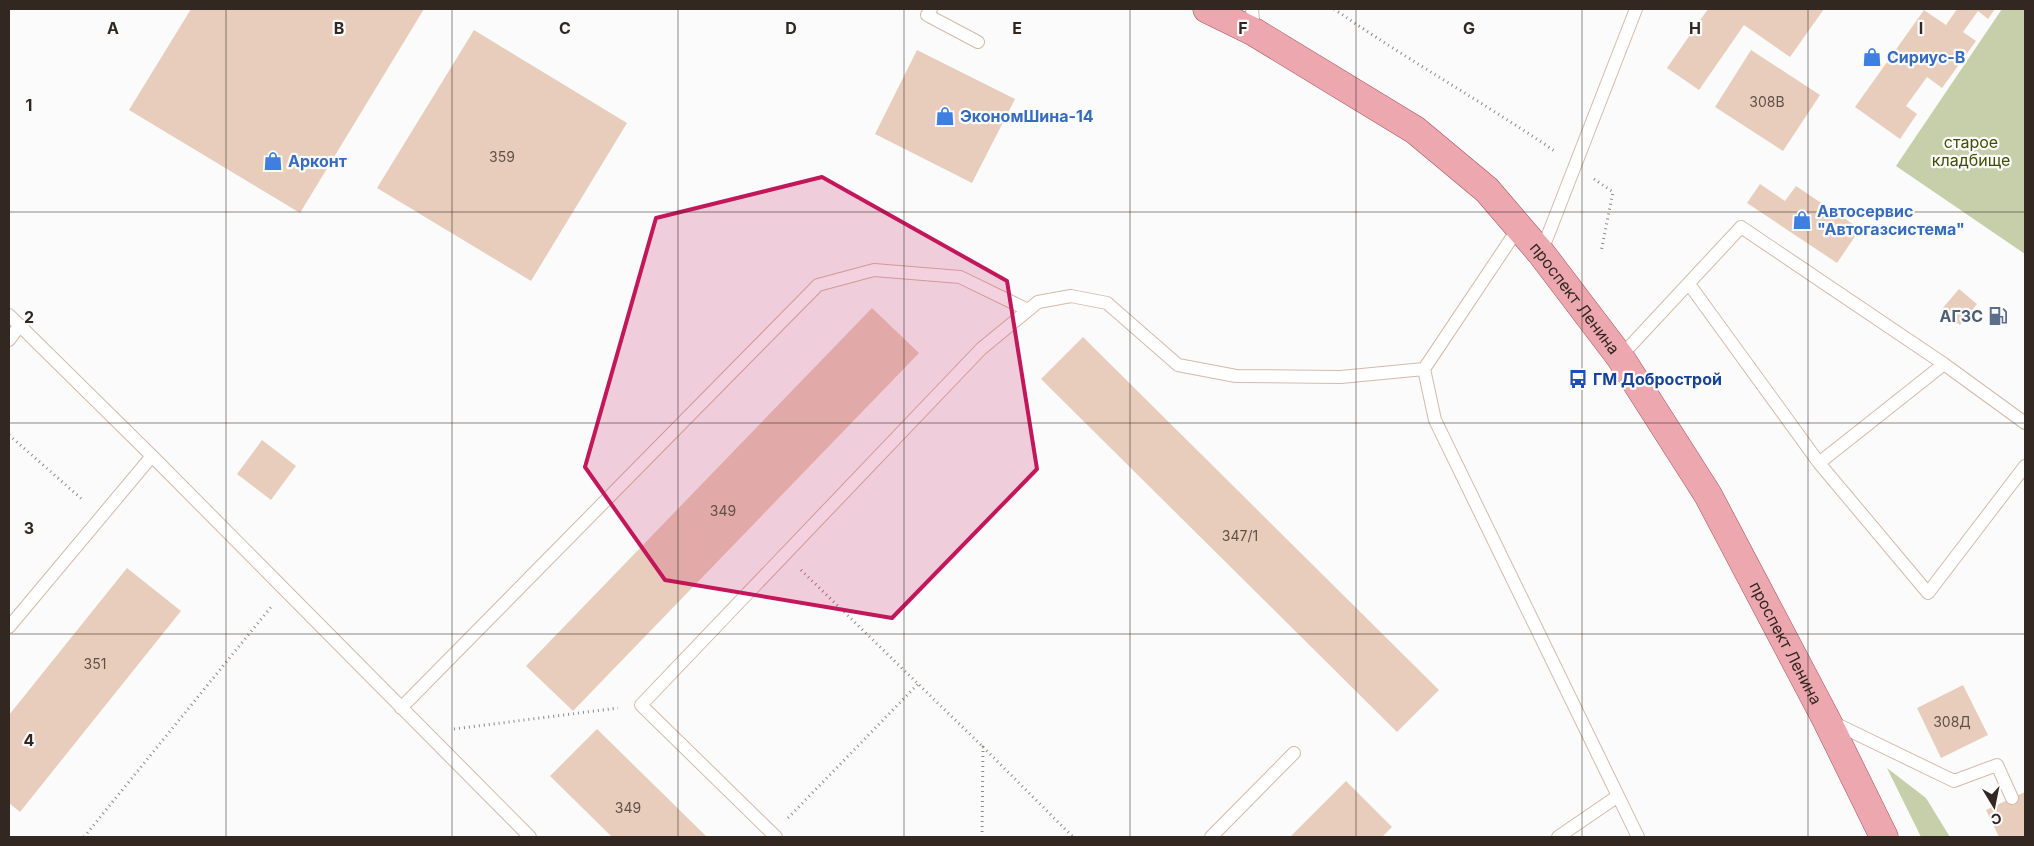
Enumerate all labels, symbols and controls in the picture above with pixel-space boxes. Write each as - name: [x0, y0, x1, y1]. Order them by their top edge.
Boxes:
- text: A: [107, 18, 119, 38]
- text: B: [334, 18, 344, 38]
- text: C: [559, 18, 571, 38]
- text: D: [785, 18, 797, 38]
- text: E: [1012, 18, 1022, 38]
- text: F: [1238, 18, 1248, 38]
- text: G: [1463, 18, 1475, 38]
- text: H: [1689, 18, 1701, 38]
- text: I: [1919, 18, 1923, 38]
- shop icon: Сириус-В: [1861, 46, 1883, 68]
- place label: Сириус-В: [1887, 47, 1965, 67]
- house number: 308В: [1749, 93, 1785, 110]
- text: 1: [26, 95, 32, 115]
- shop icon: ЭкономШина-14: [934, 105, 956, 127]
- place label: ЭкономШина-14: [960, 106, 1094, 126]
- park label: старое кладбище: [1932, 132, 2010, 170]
- house number: 359: [489, 148, 515, 165]
- shop icon: Арконт: [262, 150, 284, 172]
- place label: Арконт: [288, 151, 347, 171]
- place label: Автосервис "Автогазсистема": [1817, 201, 1965, 239]
- shop icon: Автосервис "Автогазсистема": [1791, 209, 1813, 231]
- street label: проспект Ленина: [1526, 238, 1624, 358]
- fuel station icon: АГЗС: [1987, 305, 2009, 327]
- place label: АГЗС: [1940, 306, 1983, 326]
- text: 2: [24, 307, 34, 327]
- bus stop icon: ГМ Добрострой: [1567, 368, 1589, 390]
- place label: ГМ Добрострой: [1593, 369, 1722, 389]
- house number: 349: [710, 502, 736, 519]
- text: 3: [24, 518, 34, 538]
- house number: 347/1: [1222, 527, 1258, 544]
- street label: проспект Ленина: [1745, 578, 1826, 708]
- house number: 351: [84, 655, 106, 672]
- house number: 308Д: [1933, 713, 1971, 730]
- text: 4: [24, 730, 35, 750]
- north arrow: [1969, 781, 2019, 831]
- house number: 349: [615, 799, 641, 816]
- text: С: [1990, 810, 2003, 829]

